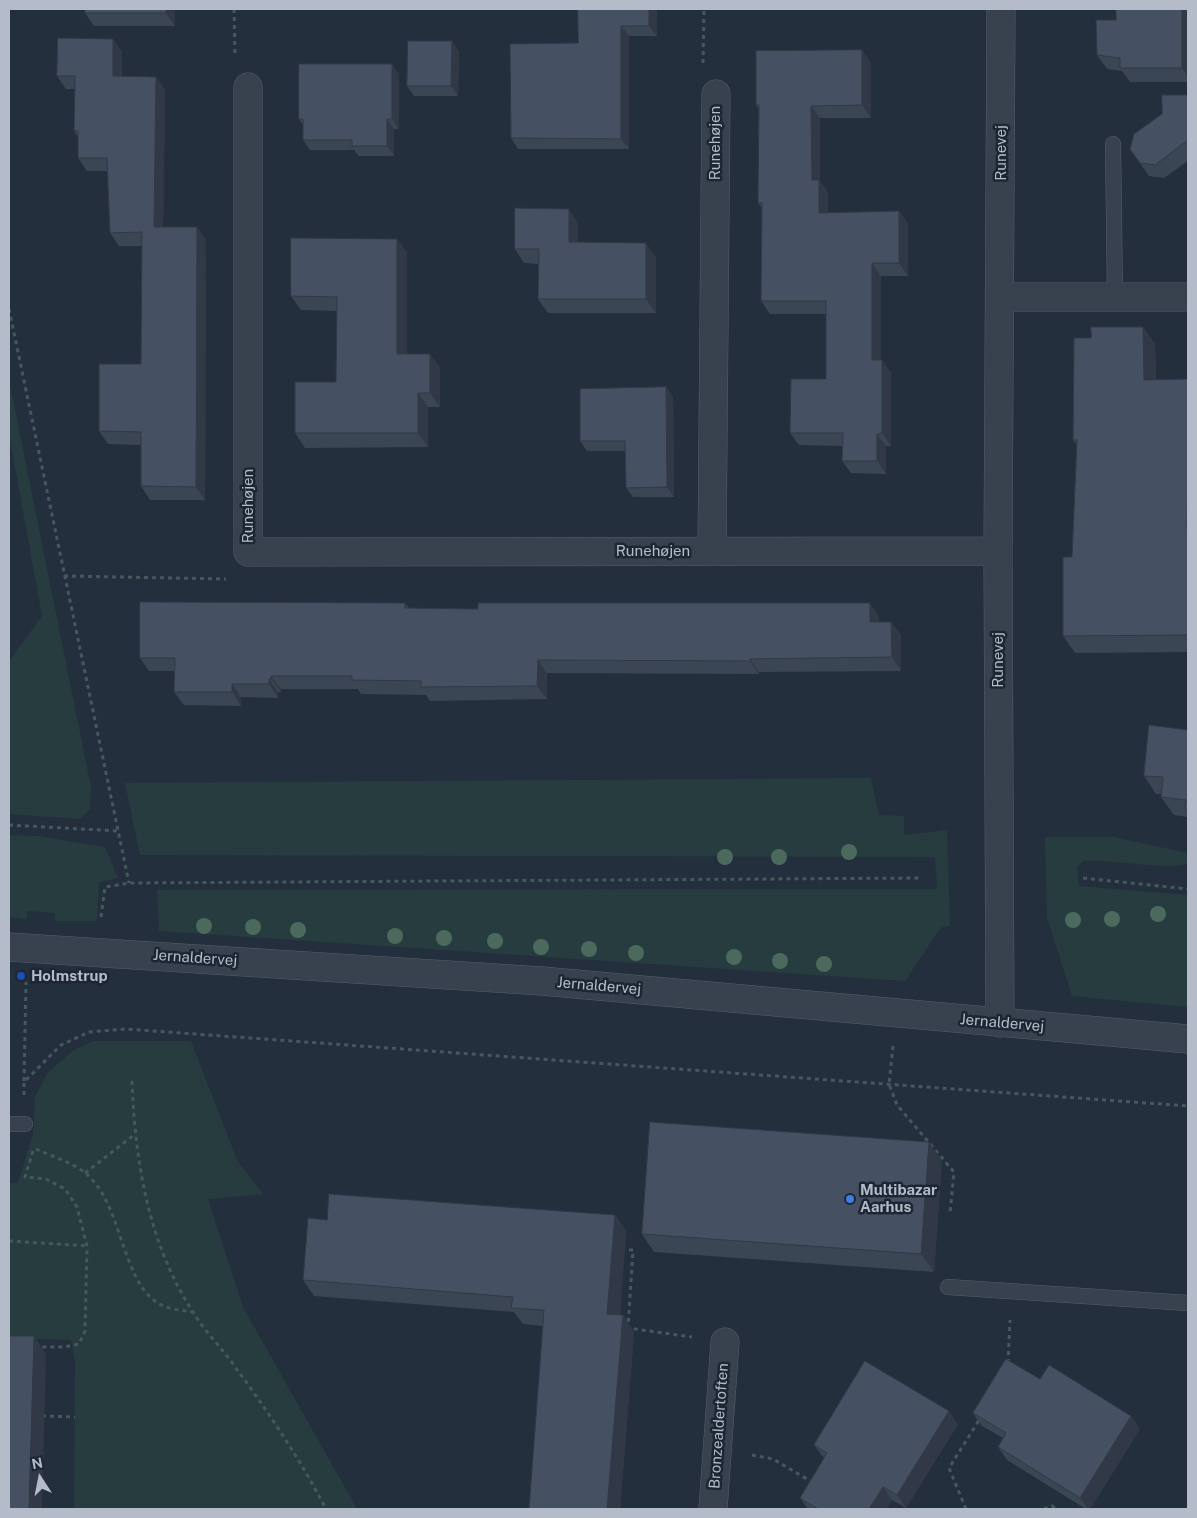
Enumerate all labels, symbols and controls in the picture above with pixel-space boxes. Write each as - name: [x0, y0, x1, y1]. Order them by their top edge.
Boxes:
- street label: Runehøjen: [706, 106, 724, 180]
- street label: Runevej: [992, 125, 1010, 181]
- street label: Runehøjen: [239, 469, 257, 543]
- street label: Runehøjen: [616, 542, 690, 560]
- street label: Runevej: [989, 632, 1007, 688]
- street label: Jernaldervej: [152, 946, 238, 970]
- place label: Holmstrup: [31, 967, 108, 985]
- marker: Holmstrup: [15, 970, 27, 982]
- street label: Jernaldervej: [556, 973, 642, 999]
- street label: Jernaldervej: [959, 1010, 1045, 1036]
- place label: Multibazar Aarhus: [860, 1181, 937, 1216]
- marker: Multibazar Aarhus: [844, 1193, 856, 1205]
- street label: Bronzealdertoften: [706, 1362, 732, 1490]
- north arrow: [15, 1453, 65, 1503]
- text: N: [30, 1454, 44, 1472]

